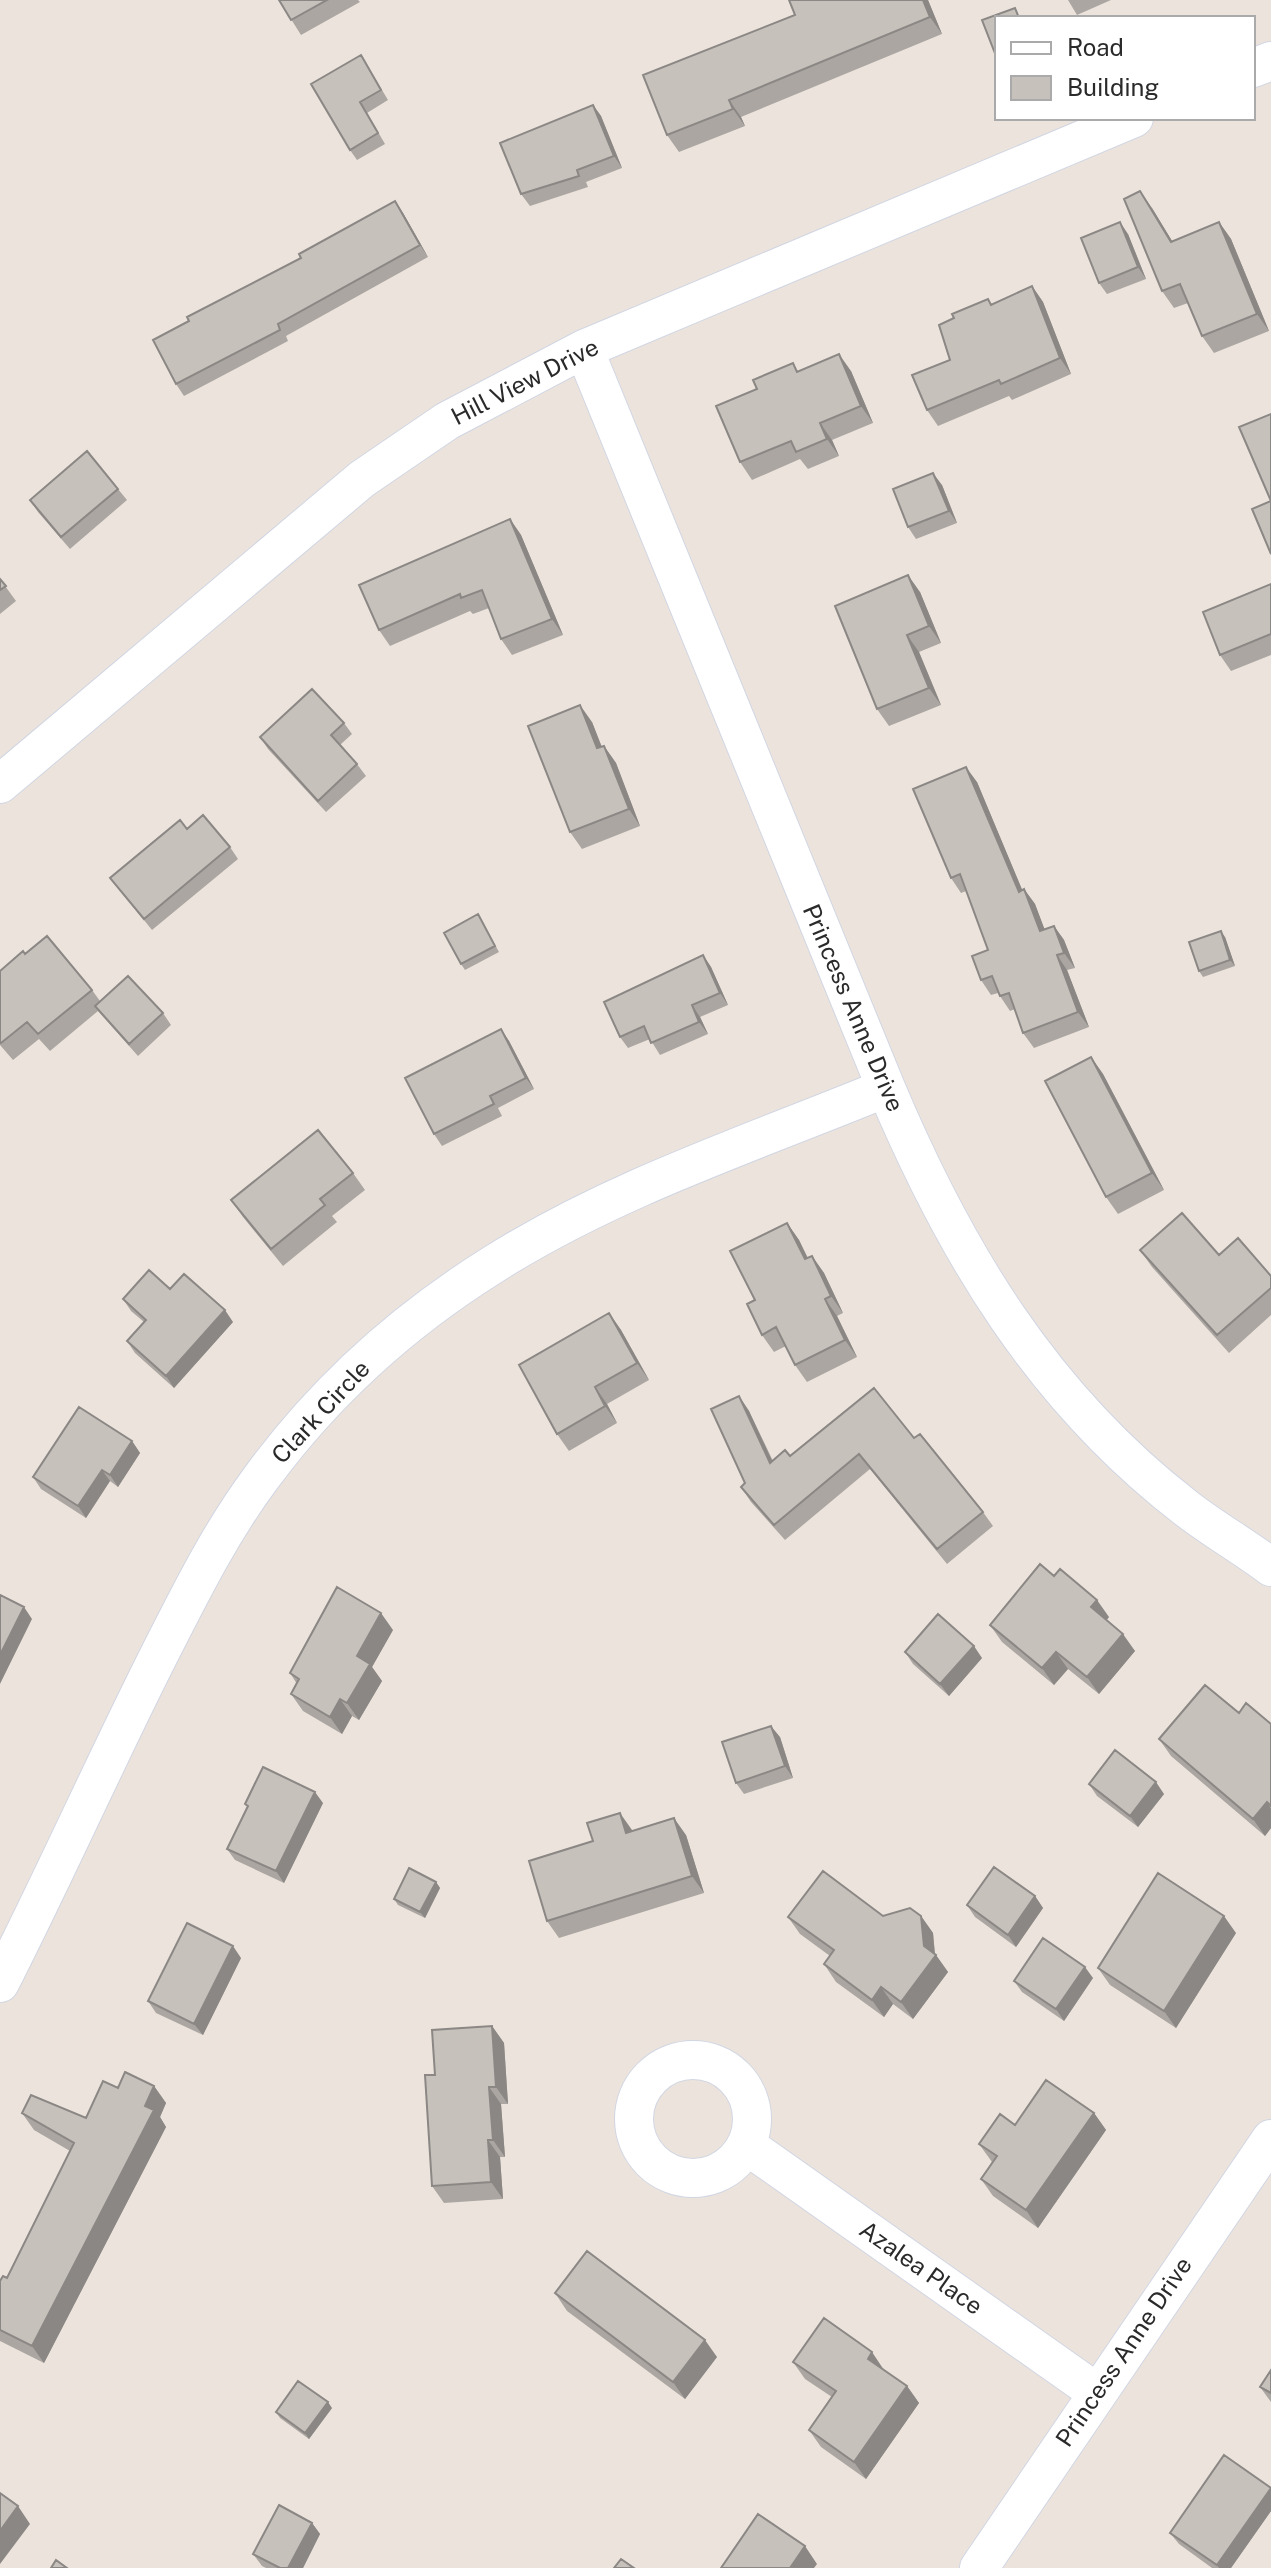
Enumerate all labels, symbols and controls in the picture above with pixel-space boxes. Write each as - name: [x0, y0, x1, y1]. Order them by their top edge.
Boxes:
- legend: [995, 16, 1255, 120]
- text: Road: [1067, 33, 1124, 61]
- text: Building: [1067, 73, 1159, 101]
- street label: Hill View Drive: [446, 332, 603, 430]
- street label: Princess Anne Drive: [798, 900, 910, 1116]
- street label: Clark Circle: [265, 1354, 375, 1469]
- street label: Azalea Place: [855, 2215, 988, 2320]
- street label: Princess Anne Drive: [1049, 2251, 1197, 2452]

